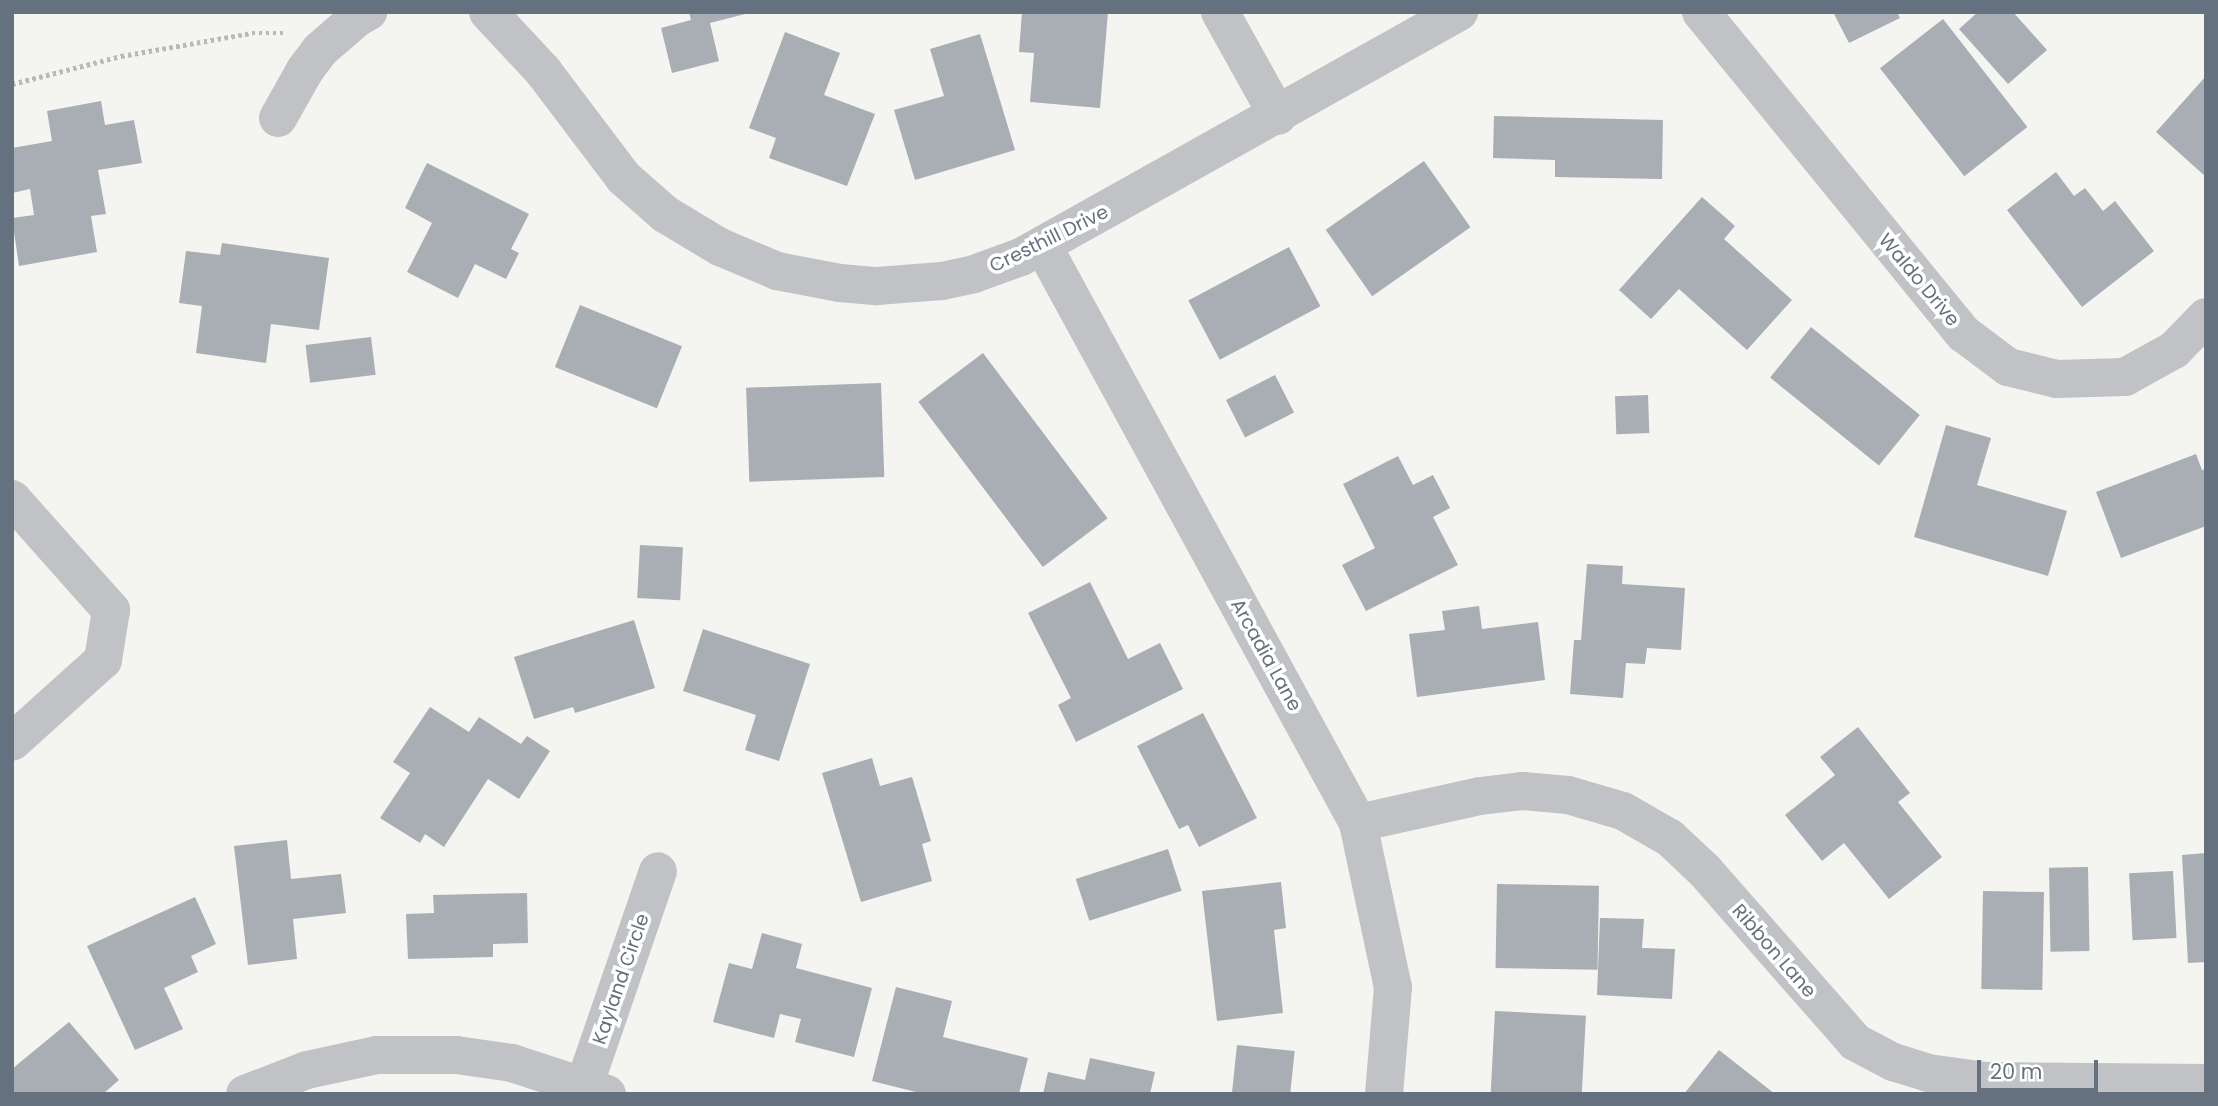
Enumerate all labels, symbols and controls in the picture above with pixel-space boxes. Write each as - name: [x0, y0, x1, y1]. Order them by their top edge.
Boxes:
- street label: Cresthill Drive: [986, 200, 1112, 278]
- street label: Waldo Drive: [1874, 229, 1964, 331]
- street label: Arcadia Lane: [1226, 595, 1306, 715]
- street label: Ribbon Lane: [1727, 900, 1821, 1002]
- street label: Kayland Circle: [588, 911, 654, 1047]
- scale bar: [1980, 1046, 2101, 1090]
- text: 20 m: [1990, 1057, 2043, 1086]

